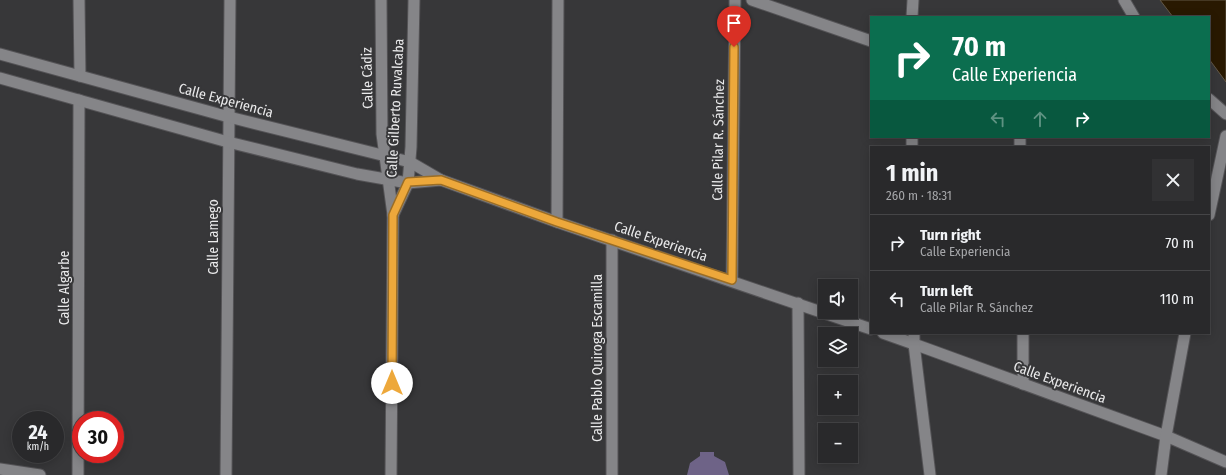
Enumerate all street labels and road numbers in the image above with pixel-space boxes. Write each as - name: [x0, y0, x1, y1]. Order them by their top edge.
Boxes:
- street label: Calle Gilberto Ruvalcaba: [383, 38, 408, 178]
- street label: Calle Cádiz: [358, 47, 377, 109]
- street label: Calle Pilar R. Sánchez: [709, 79, 728, 201]
- street label: Calle Experiencia: [177, 80, 275, 121]
- street label: Calle Lamego: [205, 199, 222, 275]
- street label: Calle Experiencia: [612, 218, 710, 265]
- street label: Calle Algarbe: [56, 251, 73, 325]
- street label: Calle Pablo Quiroga Escamilla: [589, 274, 606, 442]
- street label: Calle Experiencia: [1011, 358, 1109, 407]

